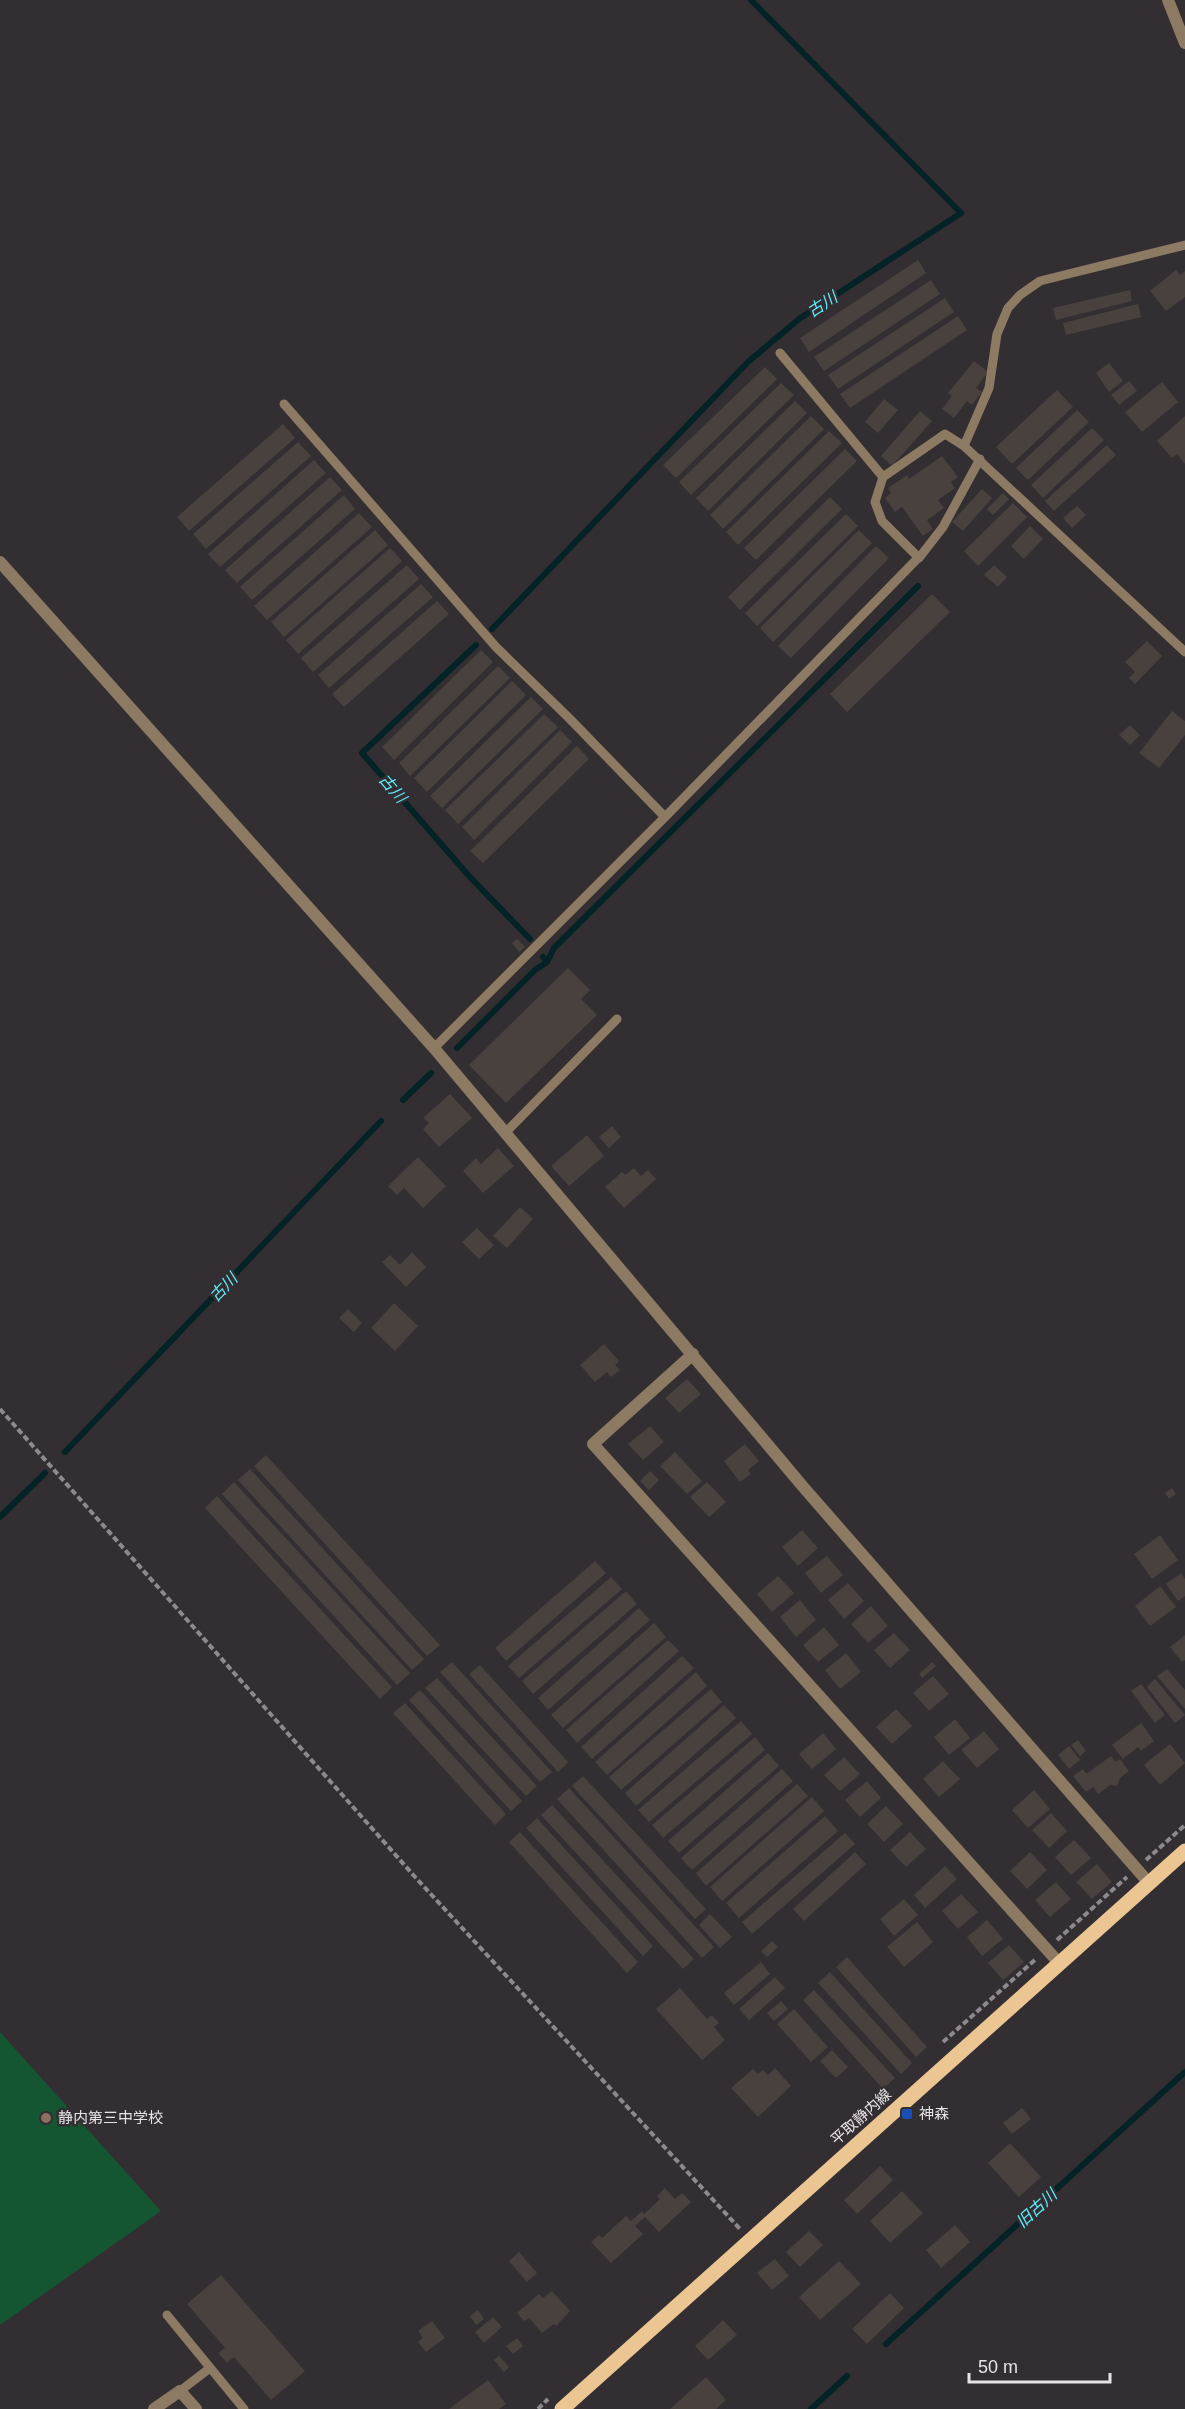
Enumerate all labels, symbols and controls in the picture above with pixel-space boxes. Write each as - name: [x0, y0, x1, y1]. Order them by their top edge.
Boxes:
- water label: 古川: [804, 287, 842, 320]
- water label: 古川: [376, 771, 411, 807]
- water label: 古川: [206, 1269, 242, 1305]
- street label: 平取静内線: [827, 2085, 894, 2148]
- place label: 神森: [919, 2105, 949, 2122]
- marker: 神森: [900, 2107, 914, 2121]
- place label: 静内第三中学校: [58, 2109, 163, 2126]
- marker: 静内第三中学校: [39, 2111, 53, 2125]
- water label: 旧古川: [1013, 2185, 1061, 2231]
- scale bar: [969, 2346, 1110, 2384]
- text: 50 m: [978, 2357, 1018, 2377]

